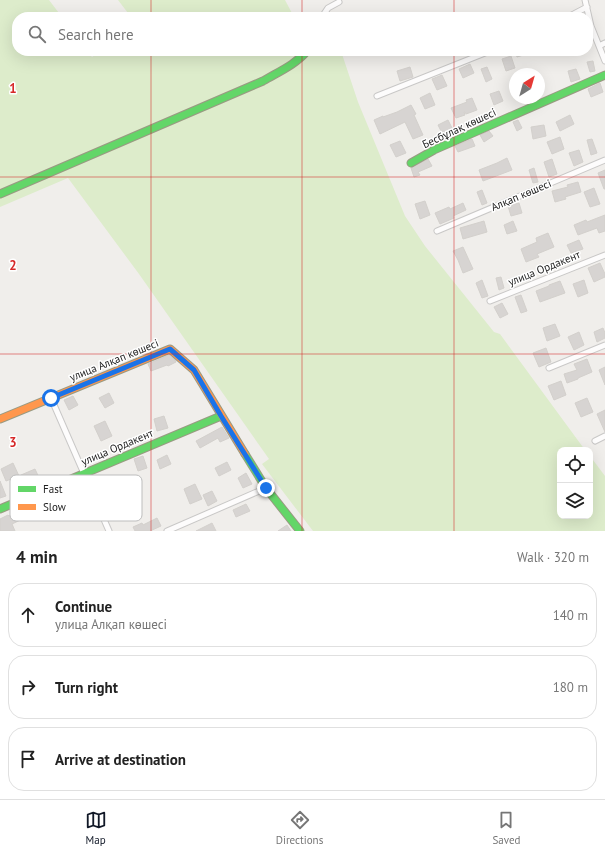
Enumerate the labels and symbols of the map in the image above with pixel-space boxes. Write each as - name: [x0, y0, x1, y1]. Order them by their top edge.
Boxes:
- north arrow: [509, 68, 545, 104]
- text: 1: [9, 80, 17, 97]
- street label: Бесбұлақ көшесі: [420, 105, 498, 151]
- street label: Алқап көшесі: [489, 176, 553, 214]
- street label: улица Ордакент: [506, 247, 583, 289]
- text: 2: [9, 257, 17, 274]
- street label: улица Алқап көшесі: [67, 336, 161, 384]
- route start: [42, 389, 60, 407]
- street label: улица Ордакент: [79, 425, 156, 468]
- text: 3: [9, 434, 17, 451]
- legend: [10, 475, 142, 521]
- route end: [257, 479, 275, 497]
- text: Fast: [43, 482, 63, 496]
- text: Slow: [43, 500, 66, 514]

